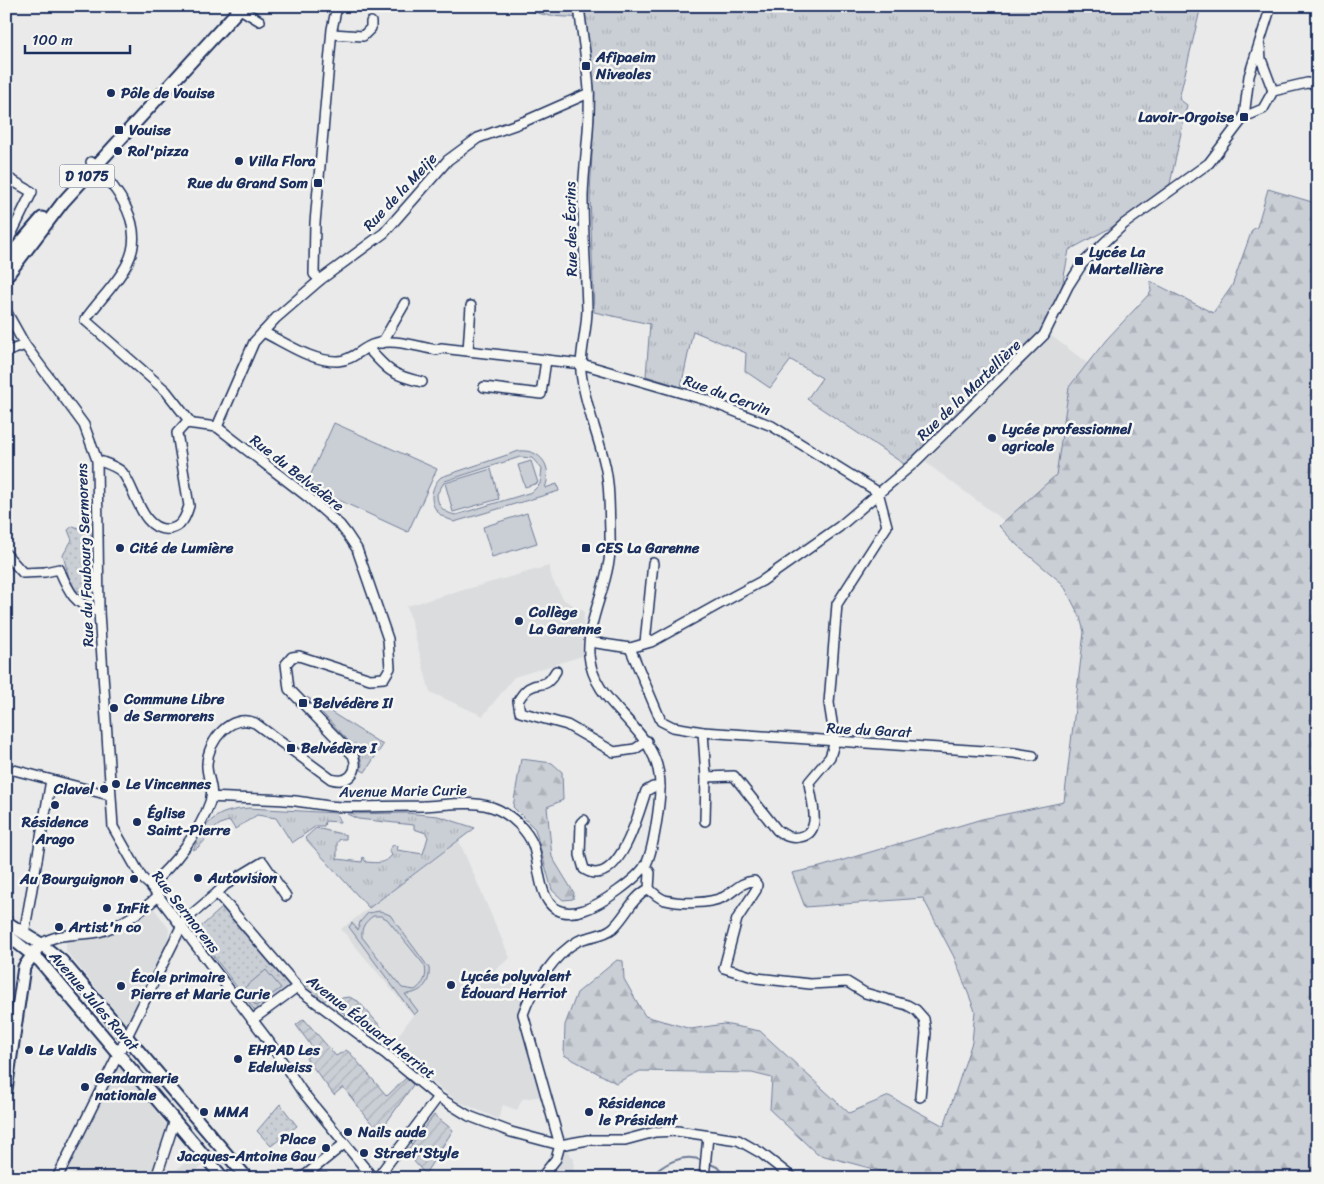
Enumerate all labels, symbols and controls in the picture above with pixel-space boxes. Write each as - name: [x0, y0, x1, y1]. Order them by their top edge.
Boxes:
- scale bar: [25, 22, 130, 54]
- text: 100 m: [32, 27, 73, 53]
- place label: Afipaeim Niveoles: [595, 44, 656, 87]
- marker: Afipaeim Niveoles: [580, 60, 592, 72]
- place label: Pôle de Vouise: [121, 80, 215, 106]
- marker: Pôle de Vouise: [105, 87, 117, 99]
- place label: Lavoir-Orgoise: [1138, 104, 1235, 130]
- marker: Lavoir-Orgoise: [1238, 111, 1250, 123]
- place label: Vouise: [129, 117, 171, 143]
- marker: Vouise: [113, 124, 125, 136]
- place label: Rol'pizza: [127, 138, 189, 164]
- marker: Rol'pizza: [112, 145, 124, 157]
- street label: Rue de la Meije: [356, 146, 444, 237]
- place label: Villa Flora: [249, 148, 316, 174]
- marker: Villa Flora: [233, 155, 245, 167]
- road number: D 1075: [59, 165, 114, 188]
- place label: Rue du Grand Som: [187, 170, 308, 196]
- marker: Rue du Grand Som: [312, 177, 324, 189]
- street label: Rue des Écrins: [557, 180, 585, 277]
- place label: Lycée La Martellière: [1088, 239, 1164, 282]
- marker: Lycée La Martellière: [1073, 255, 1085, 267]
- street label: Rue de la Martellière: [911, 333, 1028, 447]
- street label: Rue du Cervin: [680, 367, 774, 423]
- place label: Lycée professionnel agricole: [1001, 416, 1132, 459]
- street label: Rue du Belvédère: [244, 428, 350, 519]
- marker: Lycée professionnel agricole: [986, 432, 998, 444]
- street label: Rue du Faubourg Sermorens: [69, 462, 101, 647]
- place label: Cité de Lumière: [129, 535, 234, 561]
- place label: CES La Garenne: [595, 535, 700, 561]
- marker: Cité de Lumière: [114, 542, 126, 554]
- marker: CES La Garenne: [580, 542, 592, 554]
- place label: Collège La Garenne: [528, 599, 602, 642]
- marker: Collège La Garenne: [513, 615, 525, 627]
- place label: Commune Libre de Sermorens: [123, 686, 225, 729]
- place label: Belvédère II: [313, 690, 393, 716]
- marker: Belvédère II: [297, 697, 309, 709]
- marker: Commune Libre de Sermorens: [108, 702, 120, 714]
- street label: Rue du Garat: [826, 715, 913, 745]
- place label: Belvédère I: [301, 735, 378, 761]
- marker: Belvédère I: [285, 742, 297, 754]
- place label: Le Vincennes: [126, 771, 212, 797]
- place label: Clavel: [53, 776, 95, 802]
- street label: Avenue Marie Curie: [338, 777, 467, 805]
- marker: Le Vincennes: [110, 778, 122, 790]
- marker: Clavel: [98, 783, 110, 795]
- marker: Résidence Arago: [49, 799, 61, 811]
- place label: Église Saint-Pierre: [146, 800, 231, 843]
- place label: Résidence Arago: [21, 809, 89, 852]
- marker: Église Saint-Pierre: [131, 816, 143, 828]
- street label: Rue Sermorens: [145, 865, 227, 959]
- place label: Autovision: [207, 865, 278, 891]
- place label: Au Bourguignon: [19, 866, 125, 892]
- marker: Autovision: [192, 872, 204, 884]
- marker: Au Bourguignon: [128, 873, 140, 885]
- place label: InFit: [116, 895, 150, 921]
- marker: InFit: [101, 902, 113, 914]
- place label: Artist'n co: [68, 914, 141, 940]
- marker: Artist'n co: [53, 921, 65, 933]
- street label: Avenue Jules Ravat: [42, 944, 146, 1058]
- place label: Lycée polyvalent Édouard Herriot: [461, 963, 572, 1006]
- place label: École primaire Pierre et Marie Curie: [131, 964, 270, 1007]
- street label: Avenue Édouard Herriot: [300, 968, 442, 1086]
- marker: Lycée polyvalent Édouard Herriot: [445, 979, 457, 991]
- marker: École primaire Pierre et Marie Curie: [115, 980, 127, 992]
- place label: Le Valdis: [39, 1037, 97, 1063]
- place label: EHPAD Les Edelweiss: [248, 1037, 321, 1080]
- marker: Le Valdis: [23, 1044, 35, 1056]
- marker: EHPAD Les Edelweiss: [232, 1053, 244, 1065]
- place label: Gendarmerie nationale: [94, 1065, 179, 1108]
- marker: Gendarmerie nationale: [79, 1081, 91, 1093]
- place label: Résidence le Président: [598, 1090, 678, 1133]
- place label: MMA: [213, 1099, 249, 1125]
- marker: MMA: [198, 1106, 210, 1118]
- marker: Résidence le Président: [583, 1106, 595, 1118]
- place label: Nails aude: [357, 1119, 427, 1145]
- place label: Place Jacques-Antoine Gau: [177, 1126, 317, 1169]
- marker: Nails aude: [342, 1126, 354, 1138]
- place label: Street'Style: [373, 1140, 459, 1166]
- marker: Place Jacques-Antoine Gau: [320, 1142, 332, 1154]
- marker: Street'Style: [358, 1147, 370, 1159]

